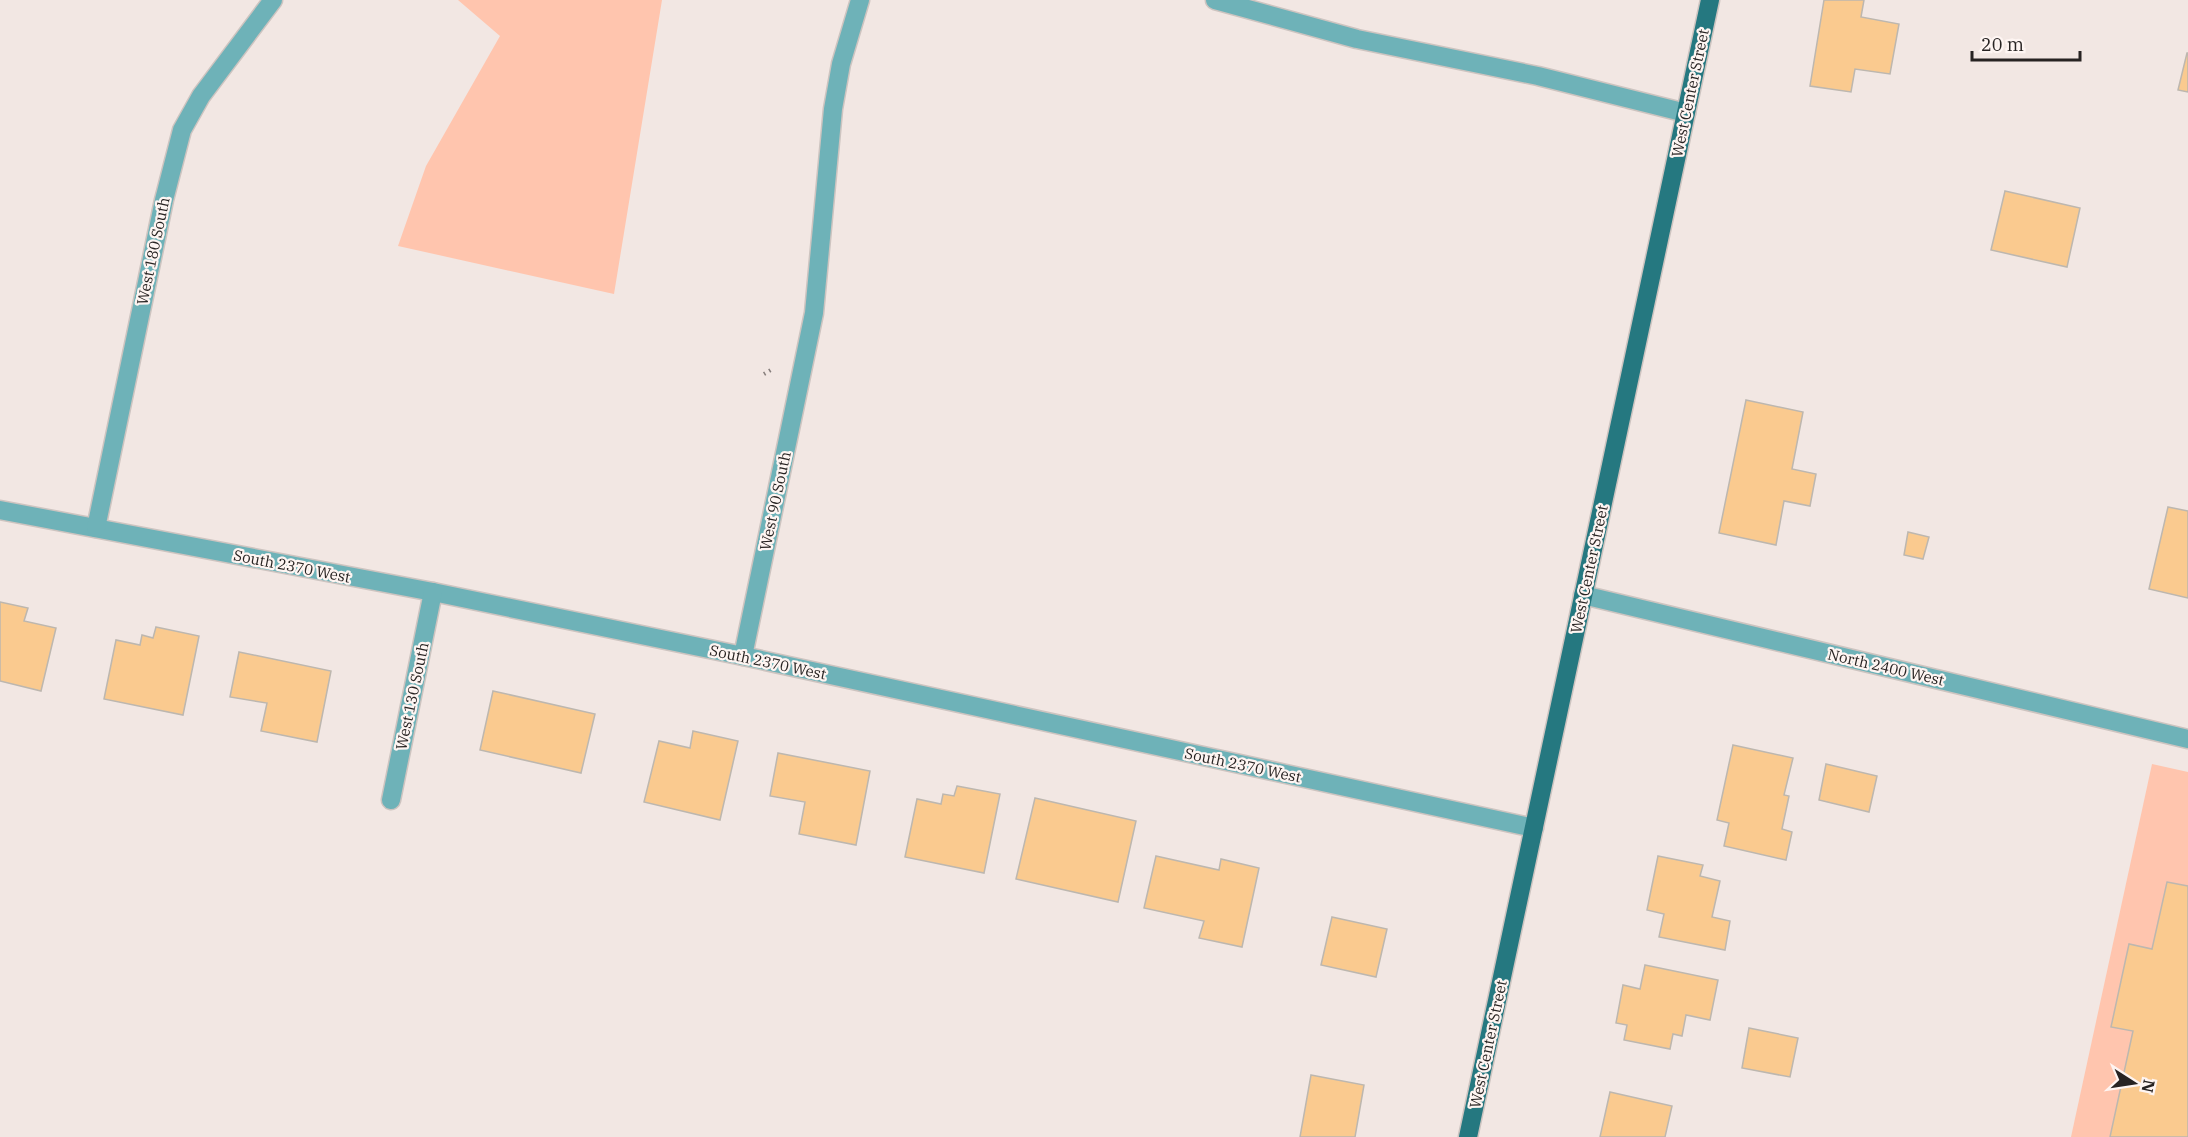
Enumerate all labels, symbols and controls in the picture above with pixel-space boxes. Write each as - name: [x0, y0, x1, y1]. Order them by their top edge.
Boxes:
- scale bar: [1972, 24, 2080, 62]
- street label: West Center Street: [1667, 27, 1713, 159]
- text: 20 m: [1981, 33, 2024, 56]
- street label: West 180 South: [132, 195, 174, 307]
- street label: West 90 South: [755, 450, 795, 552]
- street label: West Center Street: [1566, 503, 1612, 635]
- street label: South 2370 West: [232, 545, 352, 587]
- street label: West 130 South: [391, 640, 433, 752]
- street label: South 2370 West: [708, 640, 828, 684]
- street label: North 2400 West: [1826, 644, 1946, 690]
- street label: South 2370 West: [1183, 743, 1303, 787]
- street label: West Center Street: [1465, 978, 1511, 1110]
- north arrow: [2104, 1053, 2164, 1113]
- text: N: [2138, 1078, 2160, 1094]

